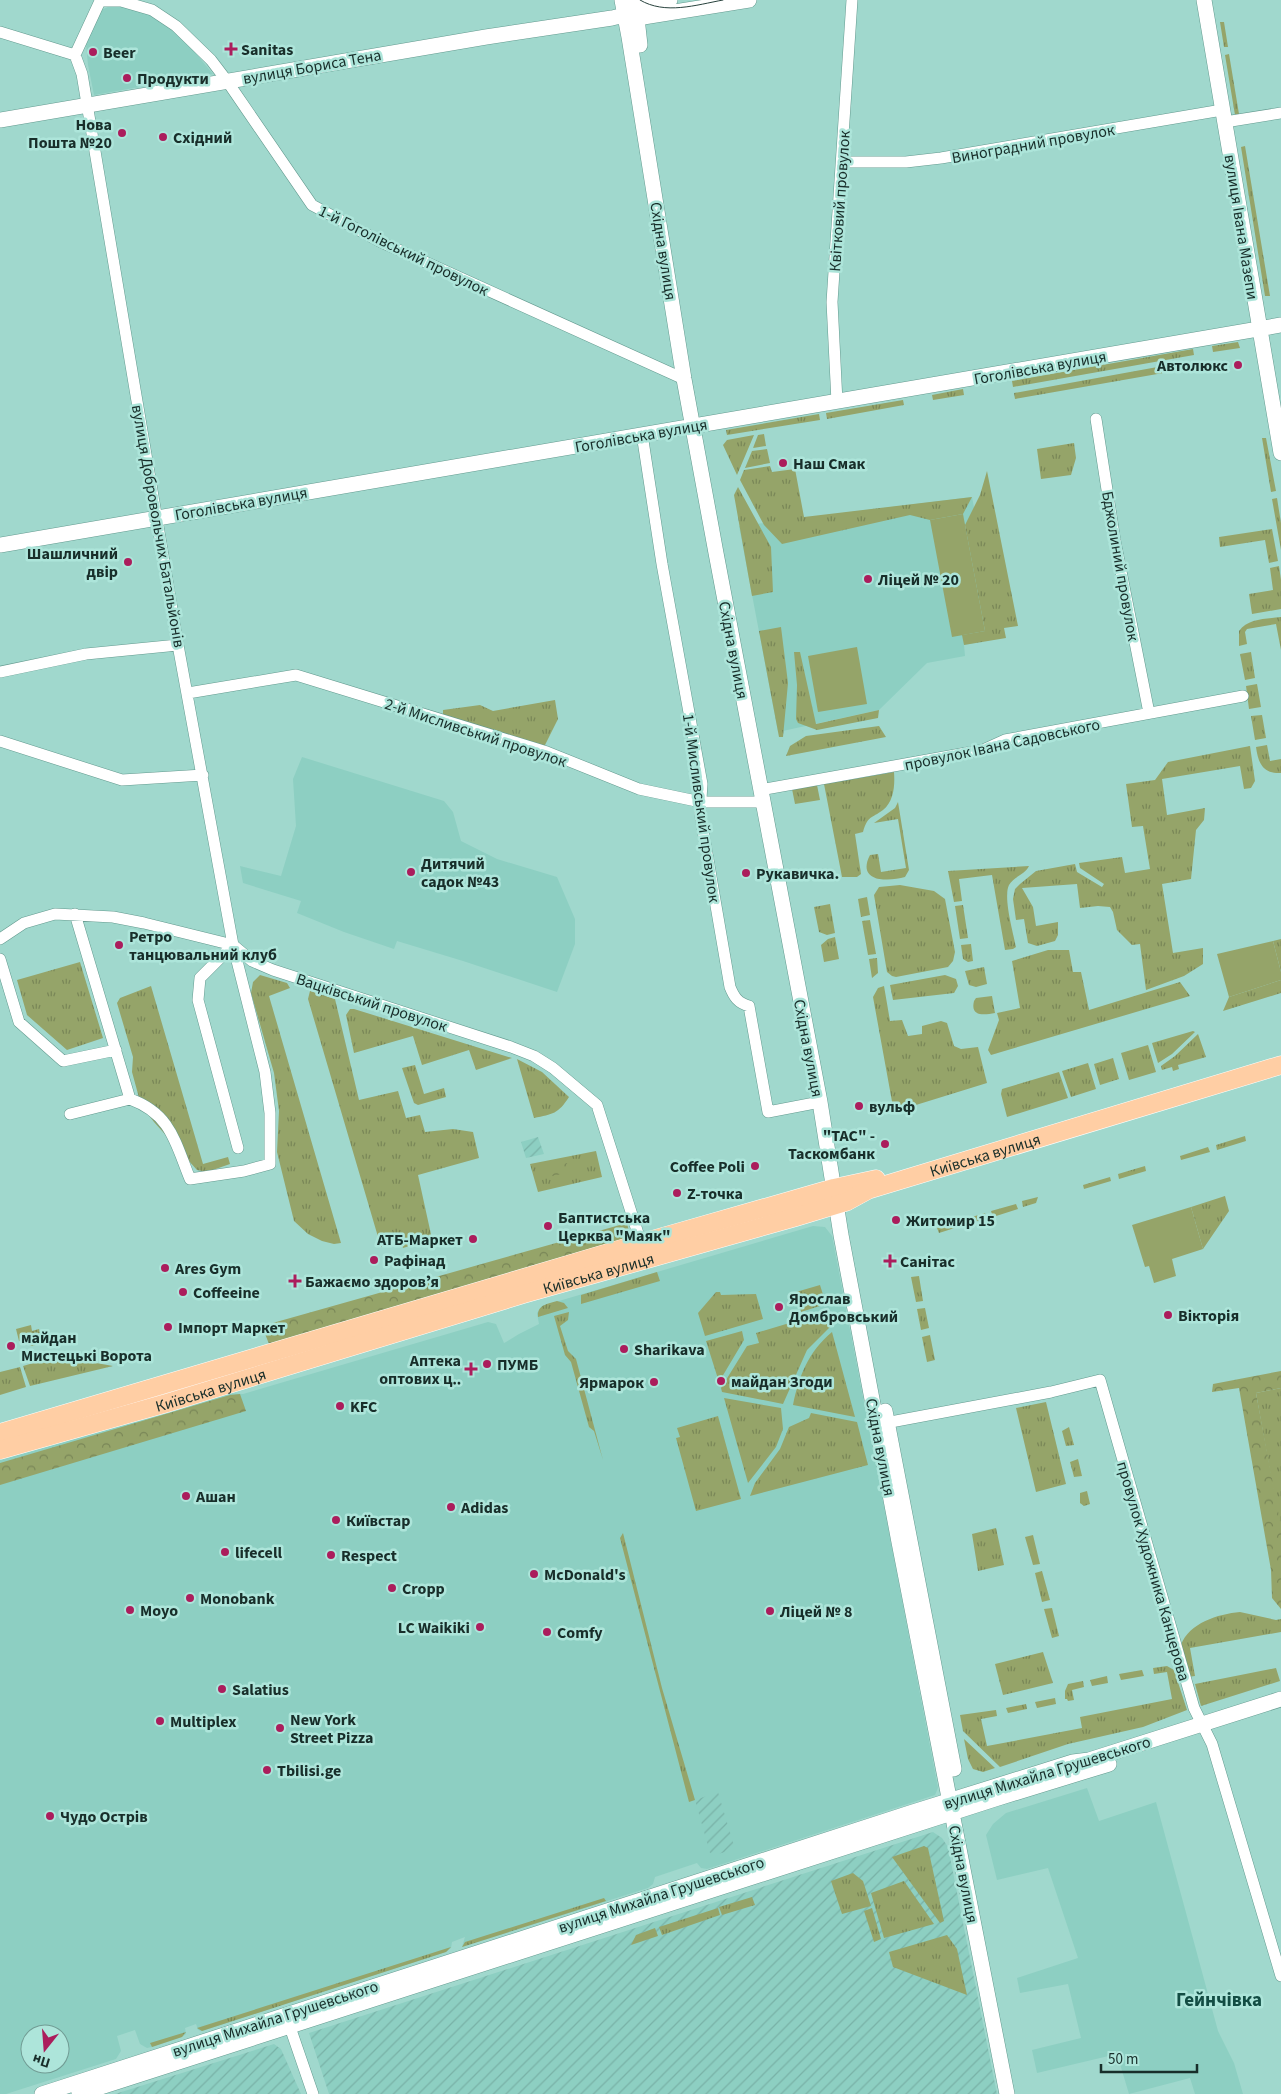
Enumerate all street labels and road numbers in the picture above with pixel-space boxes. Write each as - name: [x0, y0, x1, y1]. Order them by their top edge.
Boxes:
- street label: вулиця Бориса Тена: [241, 44, 383, 90]
- street label: Виноградний провулок: [950, 119, 1116, 169]
- street label: Квітковий провулок: [824, 130, 856, 272]
- street label: вулиця Івана Мазепи: [1219, 153, 1263, 301]
- street label: 1-й Гоголівський провулок: [315, 200, 492, 302]
- street label: Східна вулиця: [644, 200, 682, 302]
- street label: Гоголівська вулиця: [972, 345, 1108, 390]
- street label: вулиця Добровольчих Батальйонів: [126, 403, 190, 649]
- street label: Гоголівська вулиця: [573, 413, 709, 458]
- street label: Гоголівська вулиця: [173, 481, 309, 526]
- street label: Бджолиний провулок: [1096, 489, 1144, 643]
- street label: Східна вулиця: [713, 599, 753, 701]
- street label: 2-й Мисливський провулок: [382, 693, 570, 773]
- street label: 1-й Мисливський провулок: [677, 712, 725, 904]
- street label: провулок Івана Садовського: [902, 713, 1102, 776]
- street label: Вацківський провулок: [293, 968, 450, 1038]
- street label: Східна вулиця: [788, 997, 828, 1099]
- street label: Київська вулиця: [927, 1128, 1043, 1183]
- street label: Київська вулиця: [540, 1248, 657, 1300]
- street label: Київська вулиця: [153, 1363, 269, 1418]
- street label: Східна вулиця: [860, 1396, 900, 1498]
- street label: провулок Художника Канцерова: [1111, 1459, 1195, 1684]
- street label: вулиця Михайла Грушевського: [941, 1731, 1153, 1815]
- street label: Східна вулиця: [943, 1823, 983, 1925]
- street label: вулиця Михайла Грушевського: [556, 1851, 767, 1939]
- street label: вулиця Михайла Грушевського: [170, 1975, 381, 2063]

